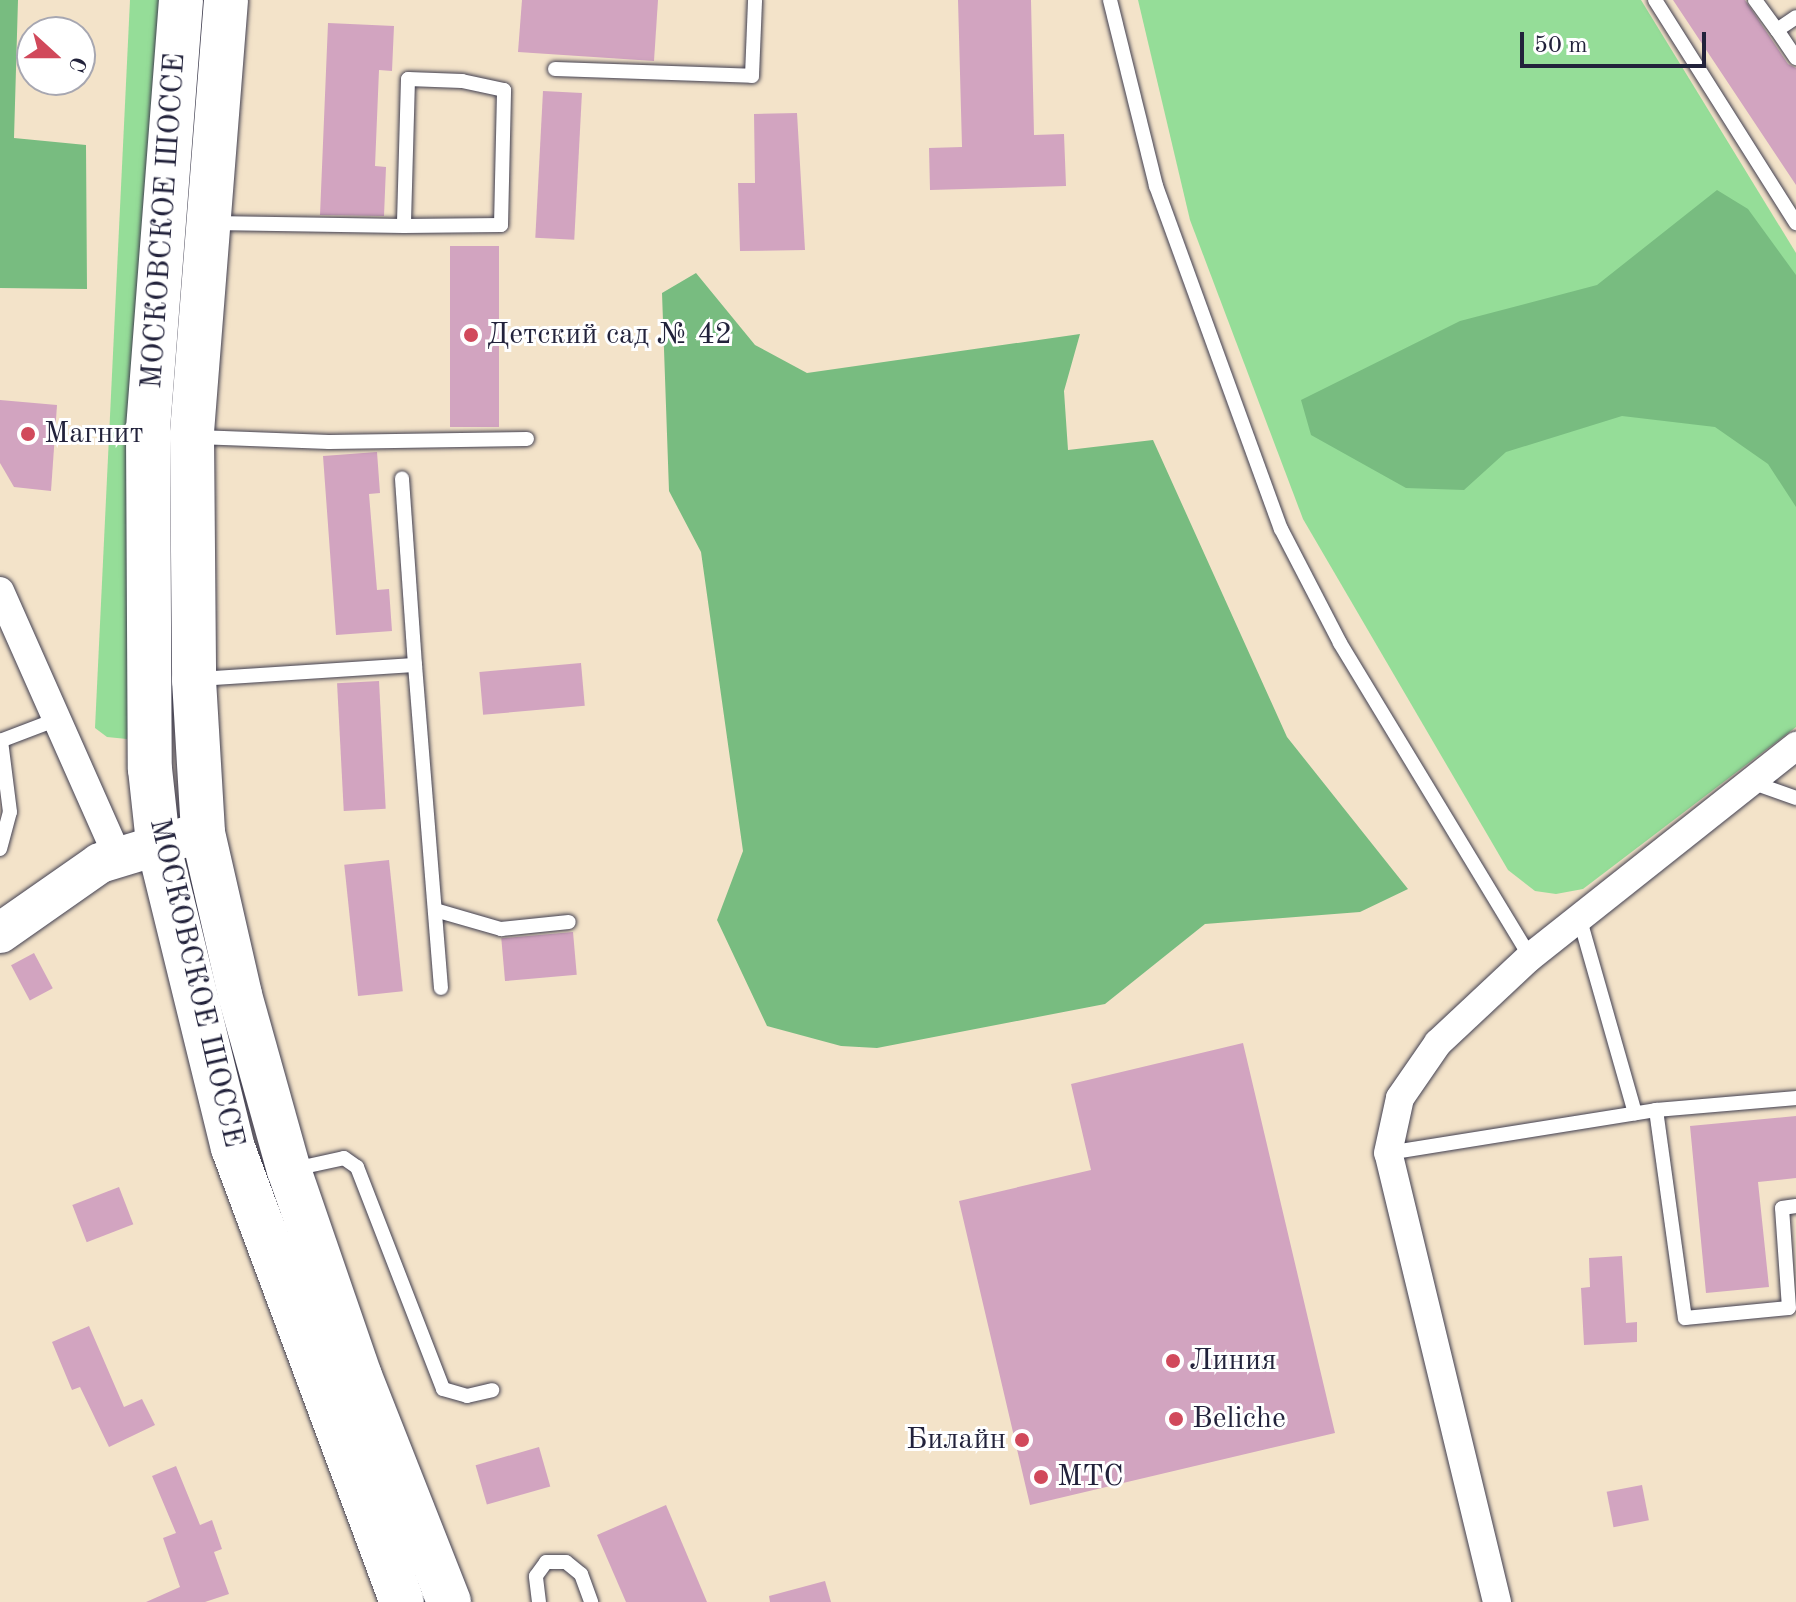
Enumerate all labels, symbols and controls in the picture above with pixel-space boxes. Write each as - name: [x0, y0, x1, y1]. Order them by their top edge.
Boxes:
- north arrow: [16, 16, 96, 96]
- scale bar: [1524, 16, 1710, 66]
- text: 50 m: [1534, 34, 1588, 58]
- street label: МОСКОВСКОЕ ШОССЕ: [134, 52, 194, 390]
- text: С: [64, 53, 89, 75]
- place label: Детский сад № 42: [487, 317, 732, 353]
- marker: Детский сад № 42: [462, 326, 480, 344]
- place label: Магнит: [44, 416, 144, 452]
- marker: Магнит: [19, 425, 37, 443]
- street label: МОСКОВСКОЕ ШОССЕ: [141, 815, 251, 1151]
- place label: Линия: [1189, 1343, 1277, 1379]
- marker: Линия: [1164, 1352, 1182, 1370]
- place label: Beliche: [1192, 1401, 1286, 1437]
- marker: Beliche: [1167, 1410, 1185, 1428]
- place label: Билайн: [906, 1422, 1006, 1458]
- marker: Билайн: [1013, 1431, 1031, 1449]
- place label: МТС: [1057, 1459, 1124, 1495]
- marker: МТС: [1032, 1468, 1050, 1486]

